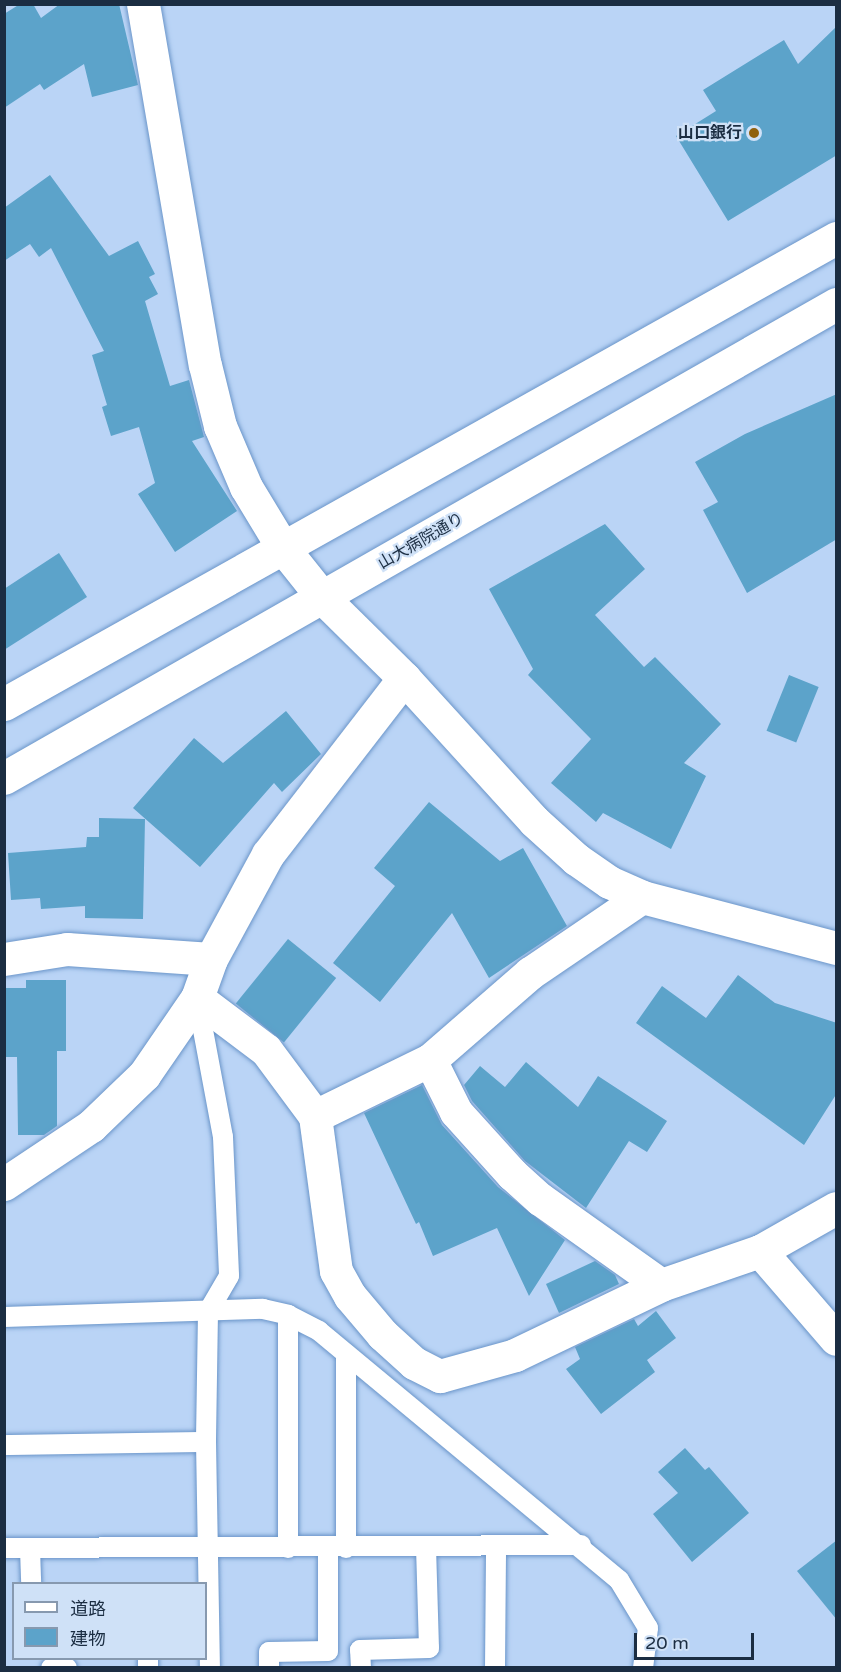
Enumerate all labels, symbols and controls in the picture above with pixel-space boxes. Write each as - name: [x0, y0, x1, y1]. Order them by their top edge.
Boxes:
- place label: 山口銀行: [678, 123, 742, 143]
- marker: 山口銀行: [747, 126, 761, 140]
- street label: 山大病院通り: [375, 509, 467, 573]
- legend: [12, 1582, 207, 1660]
- text: 道路: [70, 1598, 106, 1620]
- scale bar: [637, 1621, 757, 1659]
- text: 建物: [70, 1628, 106, 1650]
- text: 20 m: [645, 1632, 689, 1654]

